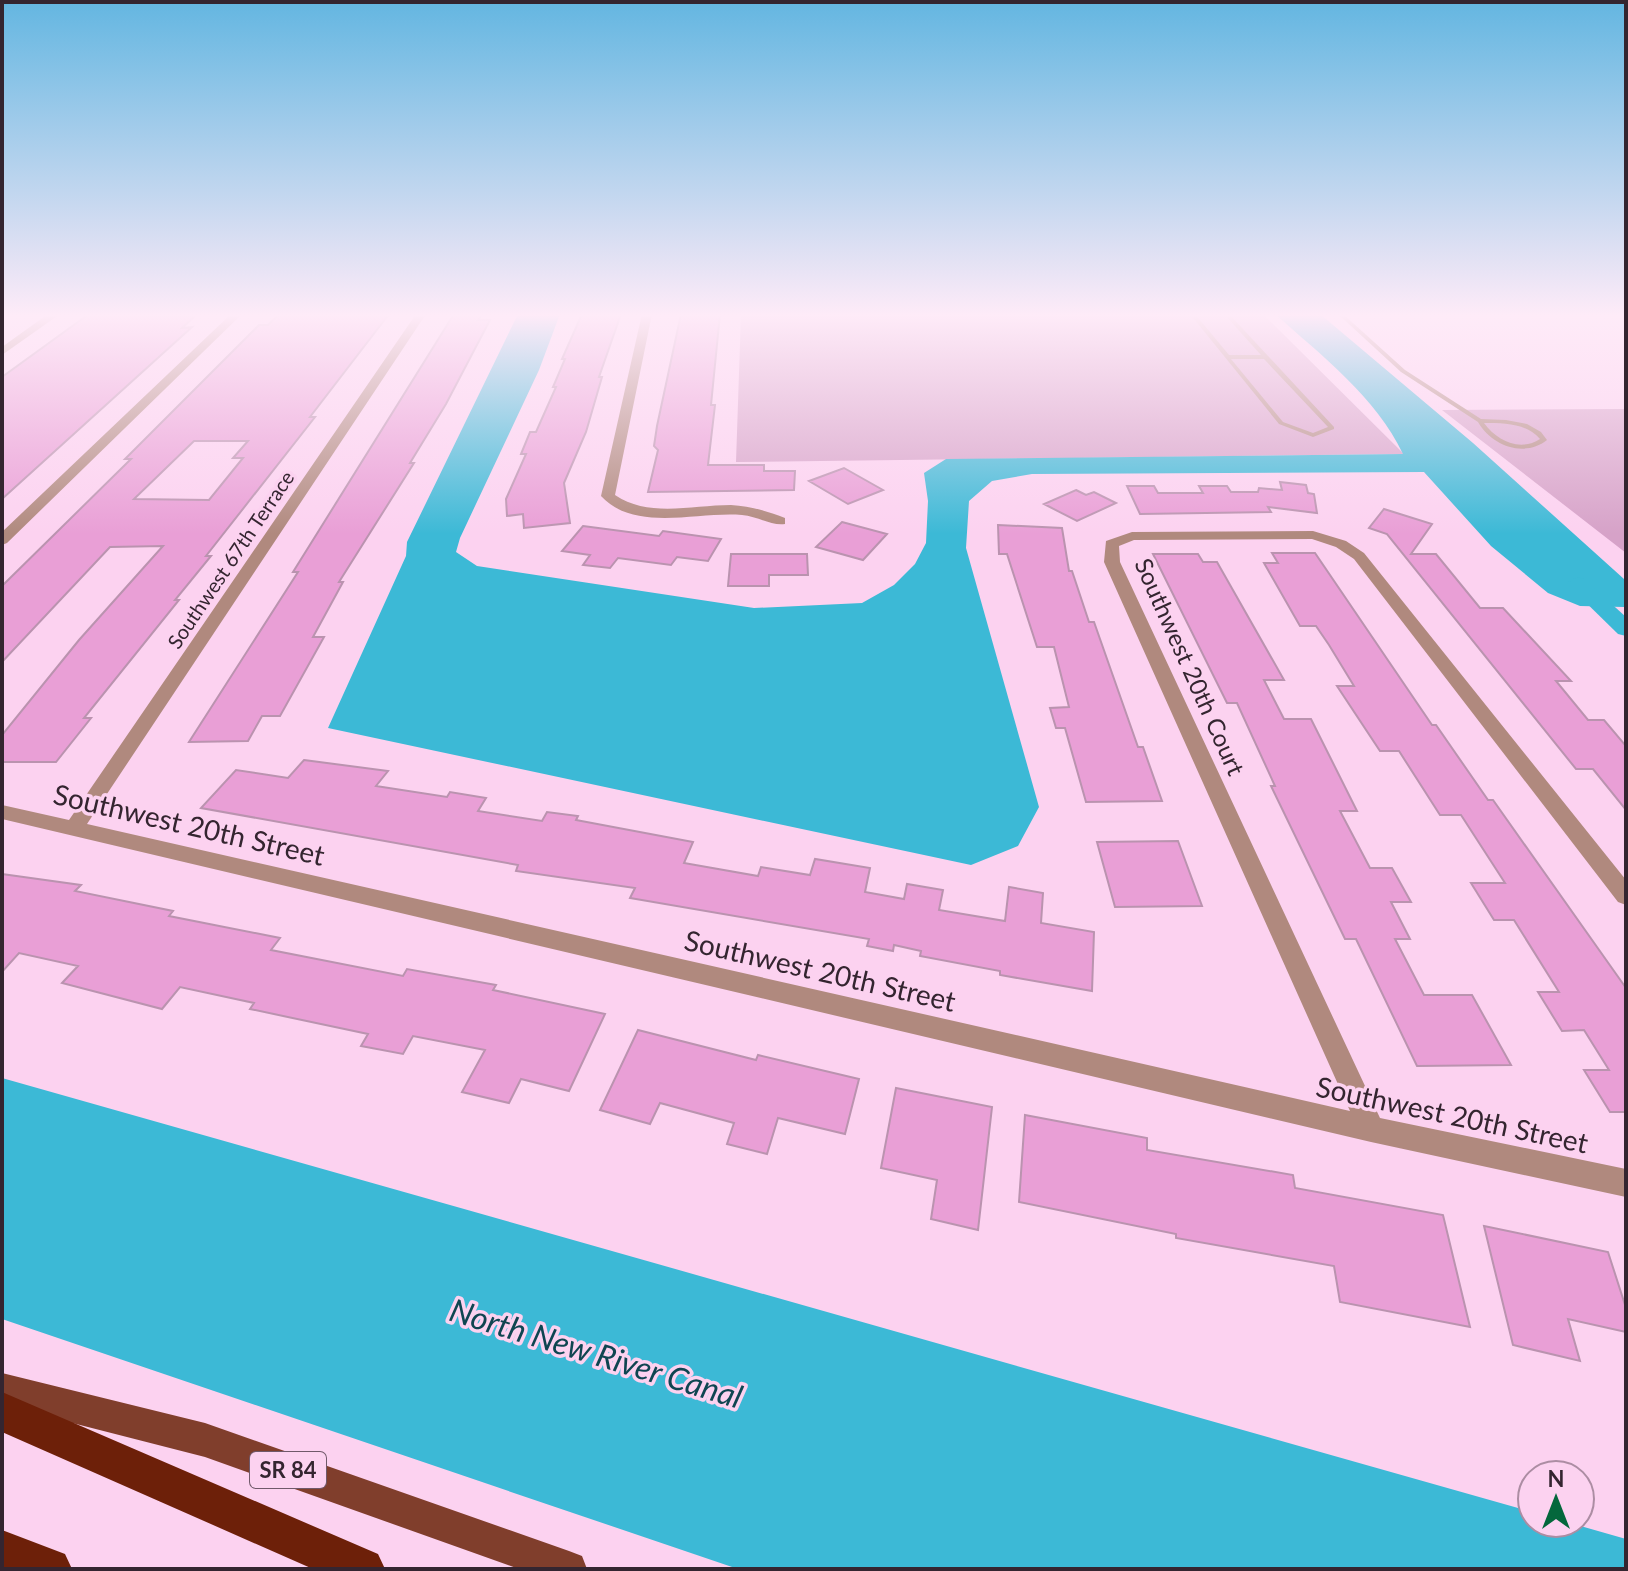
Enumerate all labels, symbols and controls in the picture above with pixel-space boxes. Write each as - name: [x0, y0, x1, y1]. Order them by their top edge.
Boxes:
- street label: Southwest 67th Terrace: [162, 466, 299, 653]
- street label: Southwest 20th Court: [1129, 553, 1251, 780]
- street label: Southwest 20th Street: [50, 776, 328, 872]
- street label: Southwest 20th Street: [681, 922, 959, 1018]
- street label: Southwest 20th Street: [1313, 1069, 1591, 1159]
- water label: North New River Canal: [446, 1290, 747, 1416]
- road number: SR 84: [250, 1452, 326, 1488]
- north arrow: [1516, 1459, 1596, 1539]
- text: N: [1548, 1465, 1564, 1492]

